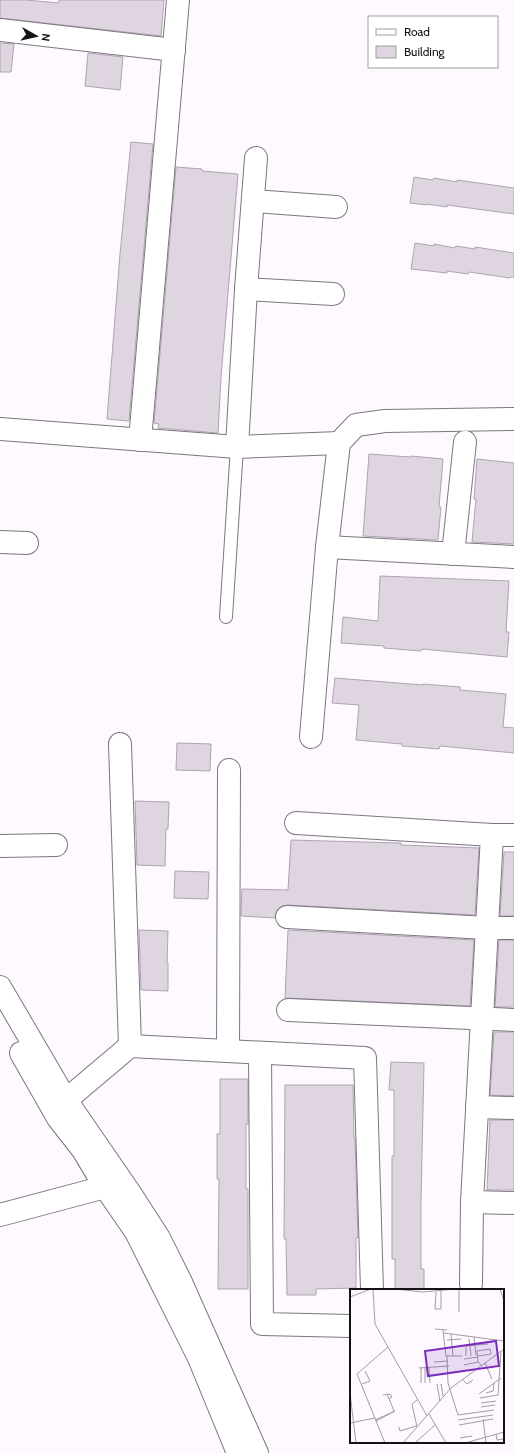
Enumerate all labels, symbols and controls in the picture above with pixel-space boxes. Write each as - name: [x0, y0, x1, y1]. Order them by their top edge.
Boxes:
- north arrow: [16, 16, 56, 56]
- legend: [368, 16, 498, 68]
- text: Road: [404, 24, 430, 39]
- text: N: [38, 33, 53, 42]
- text: Building: [404, 44, 446, 59]
- inset map: [350, 1289, 504, 1443]

